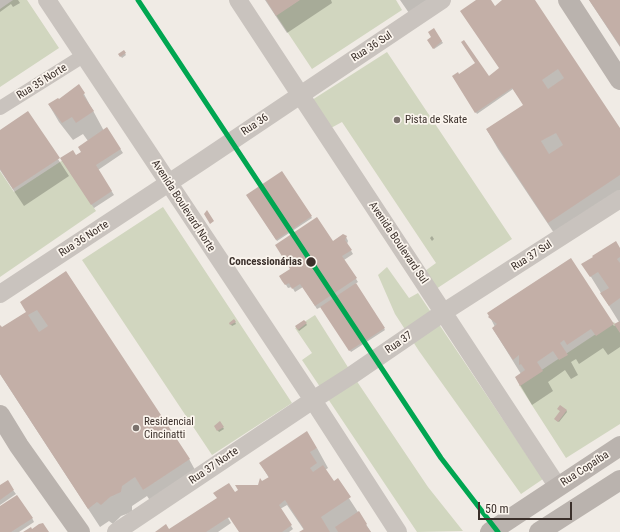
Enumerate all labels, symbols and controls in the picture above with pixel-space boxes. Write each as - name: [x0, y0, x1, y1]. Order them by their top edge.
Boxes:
- street label: Rua 36 Sul: [349, 29, 395, 65]
- street label: Rua 35 Norte: [14, 61, 70, 103]
- street label: Rua 36: [239, 111, 271, 139]
- place label: Pista de Skate: [405, 113, 467, 127]
- marker: Pista de Skate: [392, 115, 402, 125]
- street label: Avenida Boulevard Norte: [148, 158, 218, 254]
- street label: Avenida Boulevard Sul: [366, 199, 430, 287]
- street label: Rua 36 Norte: [57, 218, 111, 260]
- street label: Rua 37 Sul: [509, 238, 555, 274]
- place label: Concessionárias: [229, 255, 302, 269]
- marker: Concessionárias: [304, 255, 318, 269]
- street label: Rua 37: [383, 329, 415, 357]
- place label: Residencial Cincinatti: [144, 415, 194, 441]
- marker: Residencial Cincinatti: [131, 423, 141, 433]
- street label: Rua 37 Norte: [187, 445, 241, 487]
- street label: Rua Copaíba: [558, 449, 612, 489]
- scale bar: [480, 494, 574, 520]
- text: 50 m: [485, 502, 509, 516]

